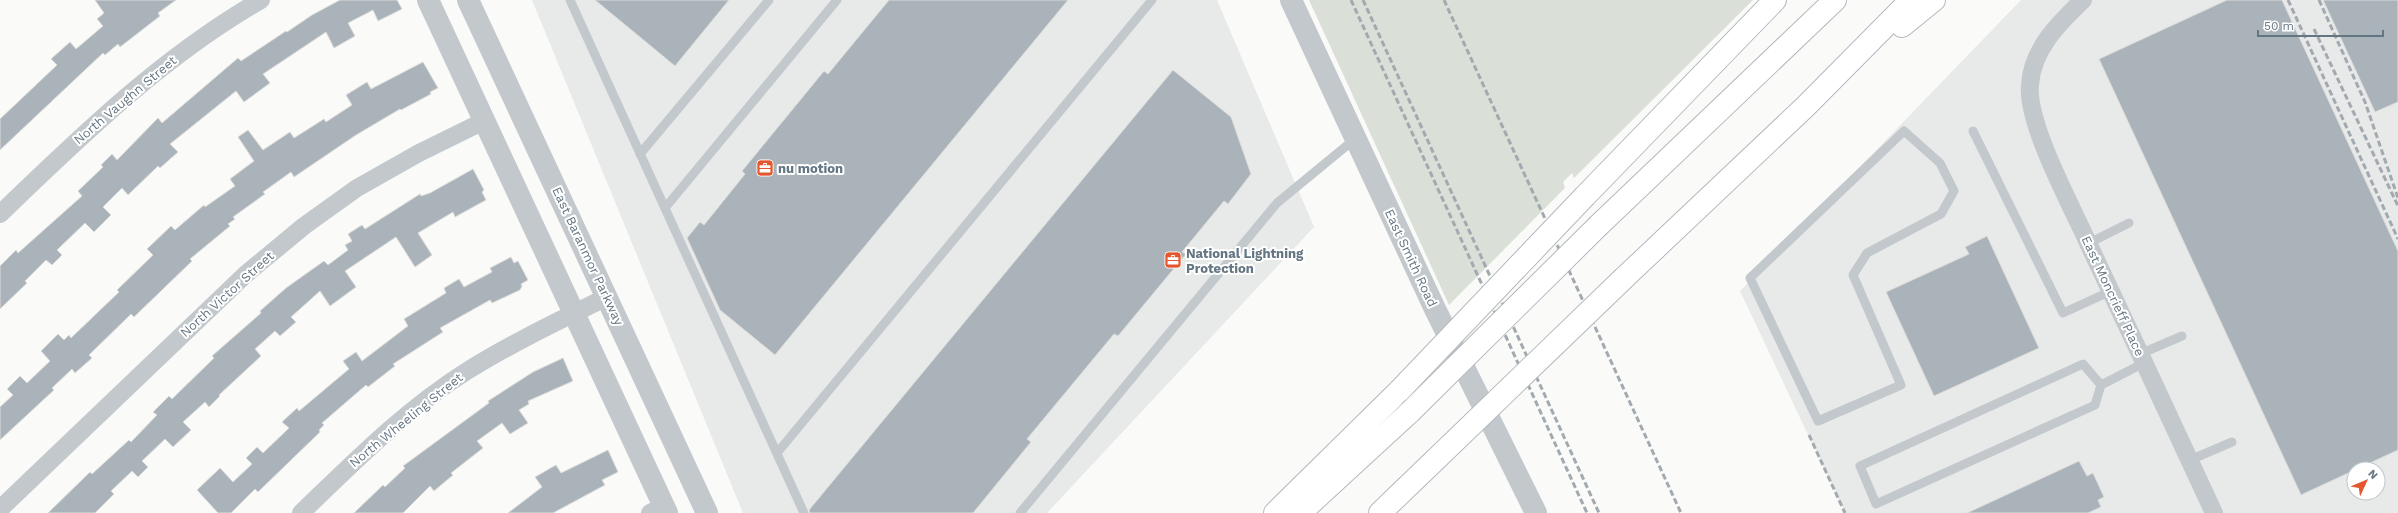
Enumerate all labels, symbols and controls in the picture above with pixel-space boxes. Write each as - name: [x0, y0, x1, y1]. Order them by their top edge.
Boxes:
- scale bar: [2258, 12, 2383, 38]
- text: 50 m: [2264, 19, 2294, 33]
- street label: North Vaughn Street: [71, 52, 180, 147]
- office icon: nu motion: [755, 158, 775, 178]
- place label: nu motion: [778, 161, 843, 176]
- street label: East Baranmor Parkway: [549, 185, 627, 328]
- street label: East Smith Road: [1382, 207, 1440, 309]
- street label: East Moncrieff Place: [2079, 234, 2147, 358]
- place label: National Lightning Protection: [1186, 246, 1304, 276]
- street label: North Victor Street: [177, 248, 277, 340]
- office icon: National Lightning Protection: [1163, 250, 1183, 270]
- street label: North Wheeling Street: [346, 369, 466, 470]
- north arrow: [2346, 461, 2386, 501]
- text: N: [2365, 467, 2380, 482]

